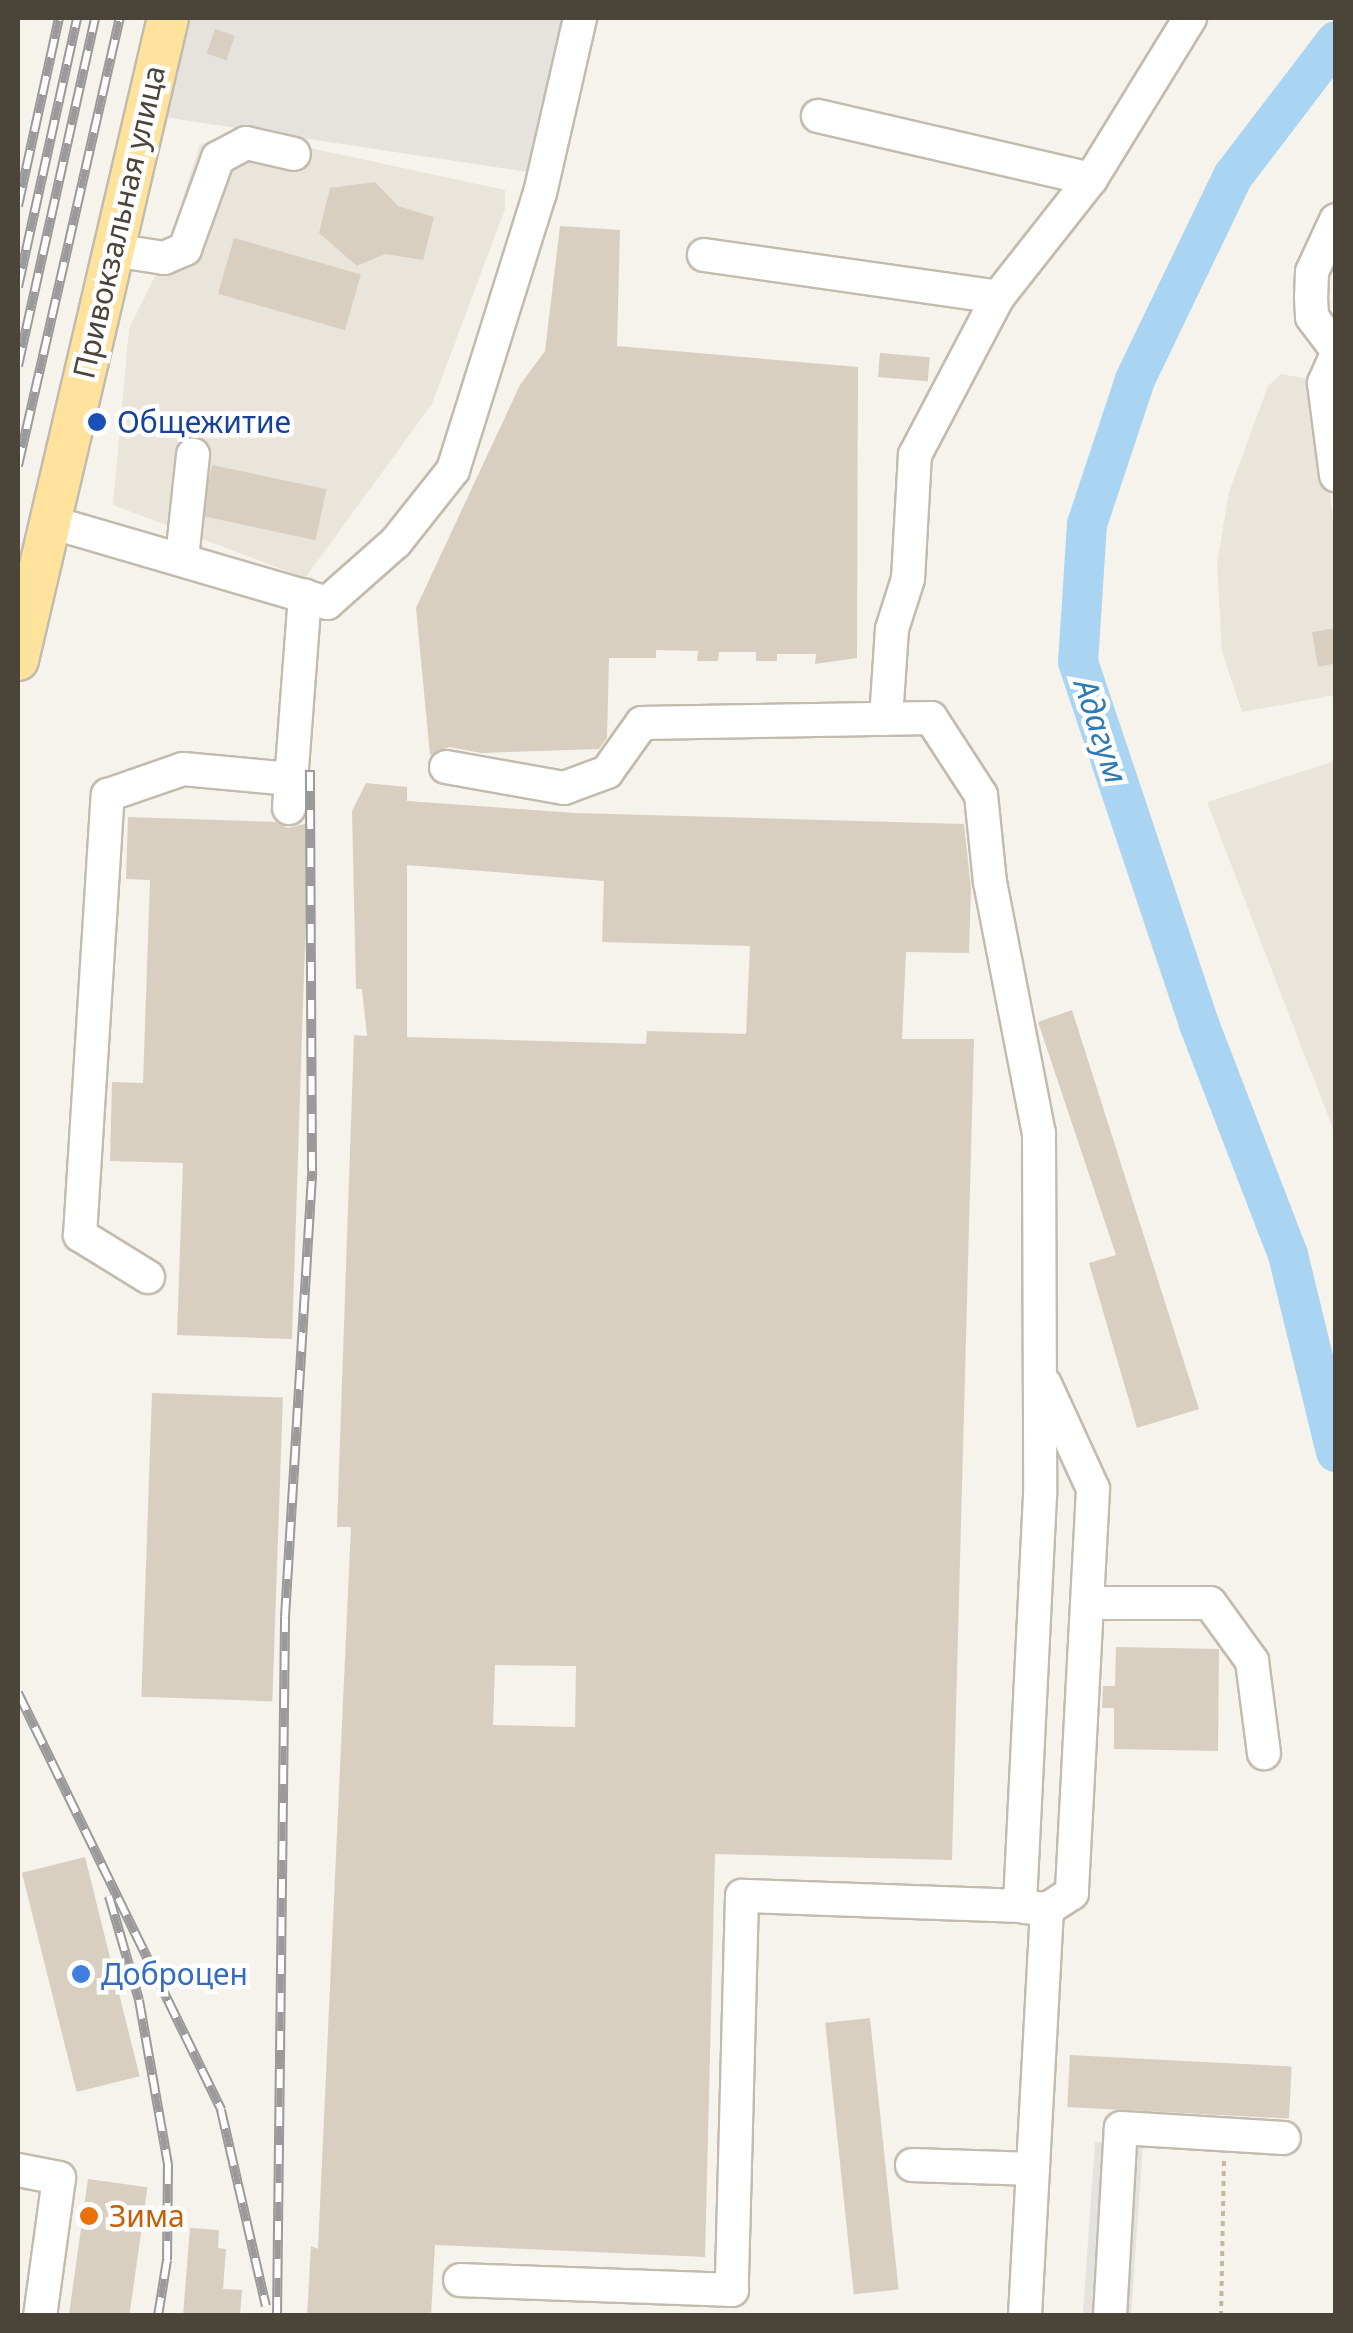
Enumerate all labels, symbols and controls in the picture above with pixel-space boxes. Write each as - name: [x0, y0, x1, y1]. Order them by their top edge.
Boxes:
- street label: Привокзальная улица: [65, 62, 173, 382]
- place label: Общежитие: [117, 404, 291, 440]
- marker: Общежитие: [86, 411, 108, 433]
- water label: Адагум: [1066, 674, 1136, 788]
- place label: Доброцен: [101, 1956, 248, 1992]
- marker: Доброцен: [70, 1963, 92, 1985]
- place label: Зима: [109, 2198, 185, 2234]
- marker: Зима: [78, 2205, 100, 2227]

